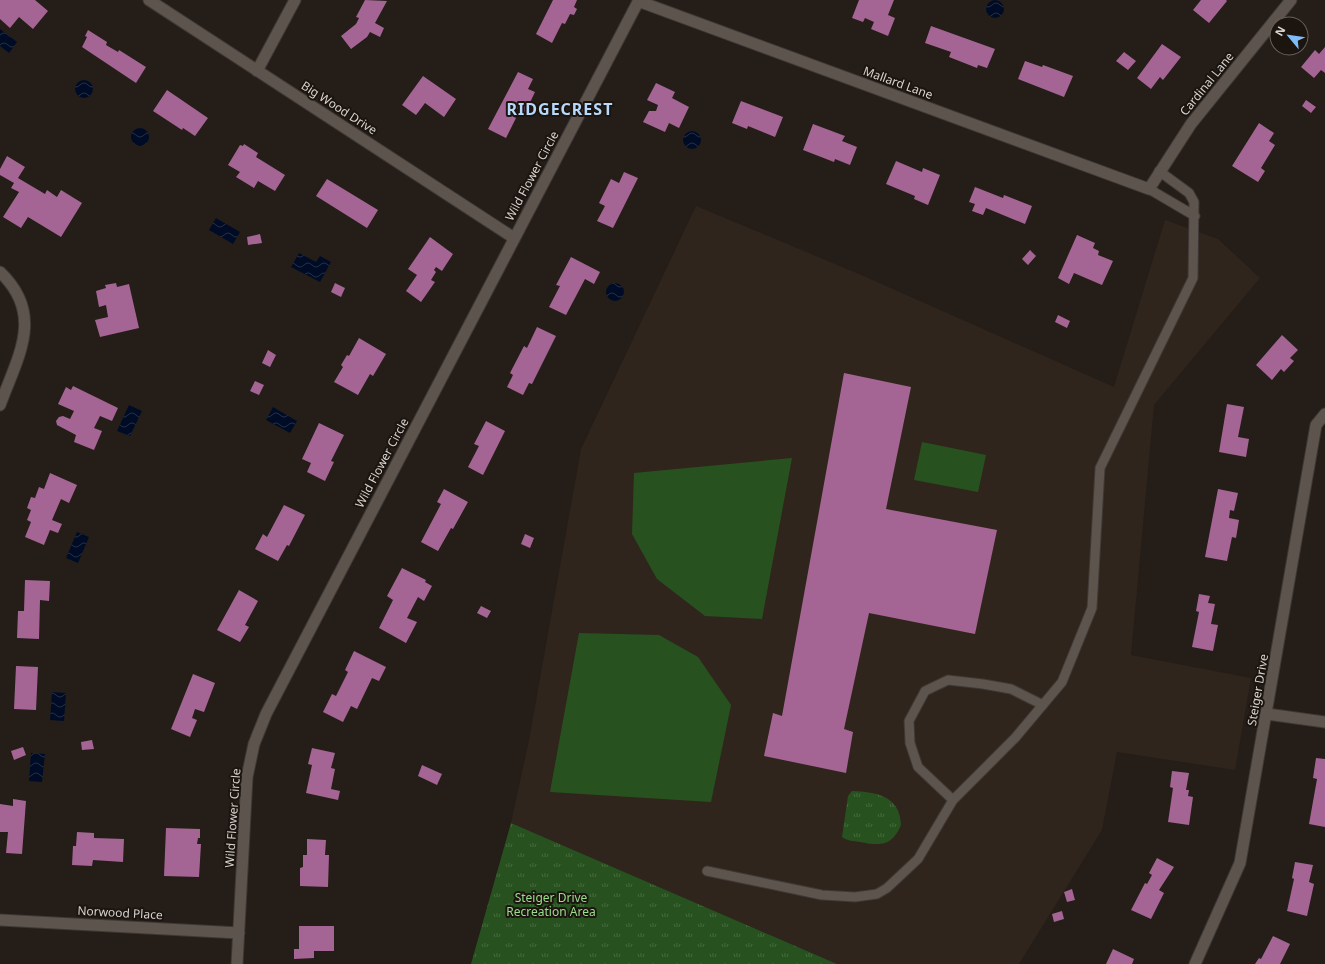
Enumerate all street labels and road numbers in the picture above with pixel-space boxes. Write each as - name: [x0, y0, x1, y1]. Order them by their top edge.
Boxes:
- street label: Cardinal Lane: [1176, 48, 1238, 119]
- street label: Mallard Lane: [861, 62, 936, 103]
- street label: Big Wood Drive: [298, 77, 381, 139]
- street label: Wild Flower Circle: [501, 128, 563, 224]
- street label: Wild Flower Circle: [351, 415, 413, 511]
- street label: Steiger Drive: [1243, 652, 1272, 727]
- street label: Wild Flower Circle: [221, 768, 244, 868]
- street label: Norwood Place: [77, 902, 163, 923]

